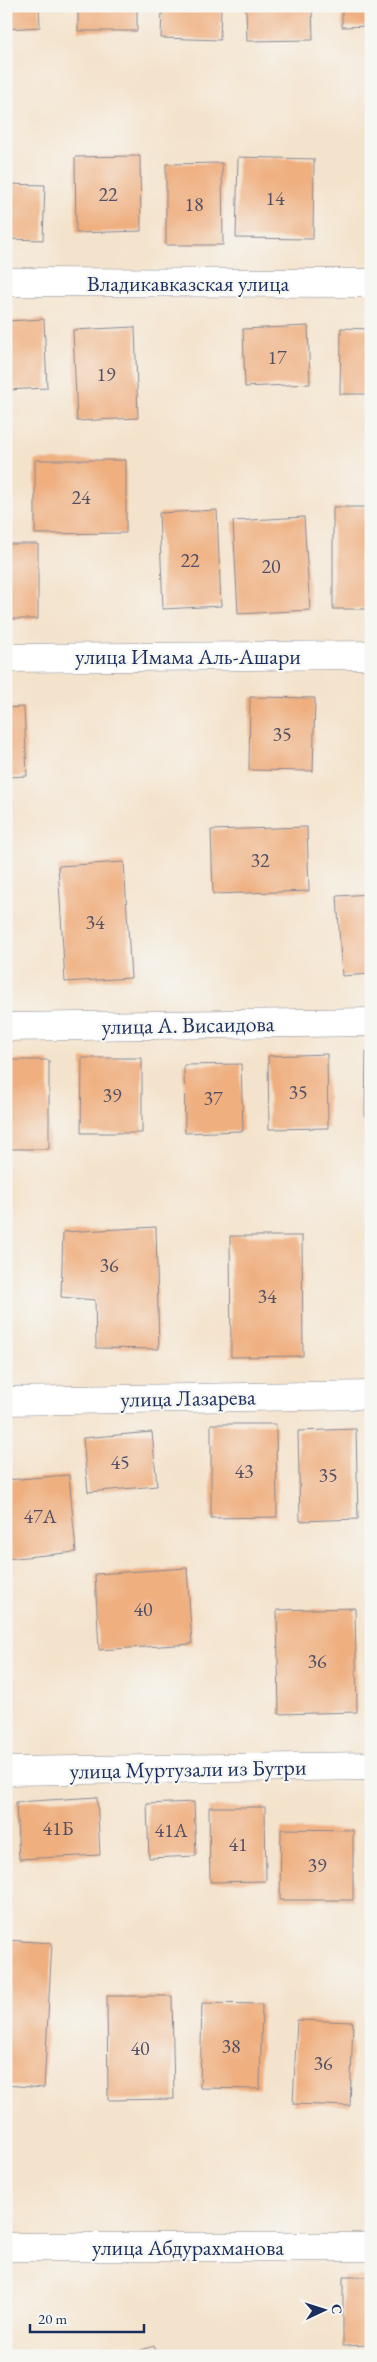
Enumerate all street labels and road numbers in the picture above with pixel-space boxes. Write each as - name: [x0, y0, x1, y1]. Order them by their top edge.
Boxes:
- street label: Владикавказская улица: [87, 269, 289, 298]
- street label: улица Имама Аль-Ашари: [75, 642, 301, 671]
- street label: улица А. Висаидова: [101, 1009, 275, 1041]
- street label: улица Лазарева: [120, 1382, 256, 1414]
- street label: улица Муртузали из Бутри: [69, 1752, 307, 1786]
- street label: улица Абдурахманова: [92, 2233, 284, 2262]

